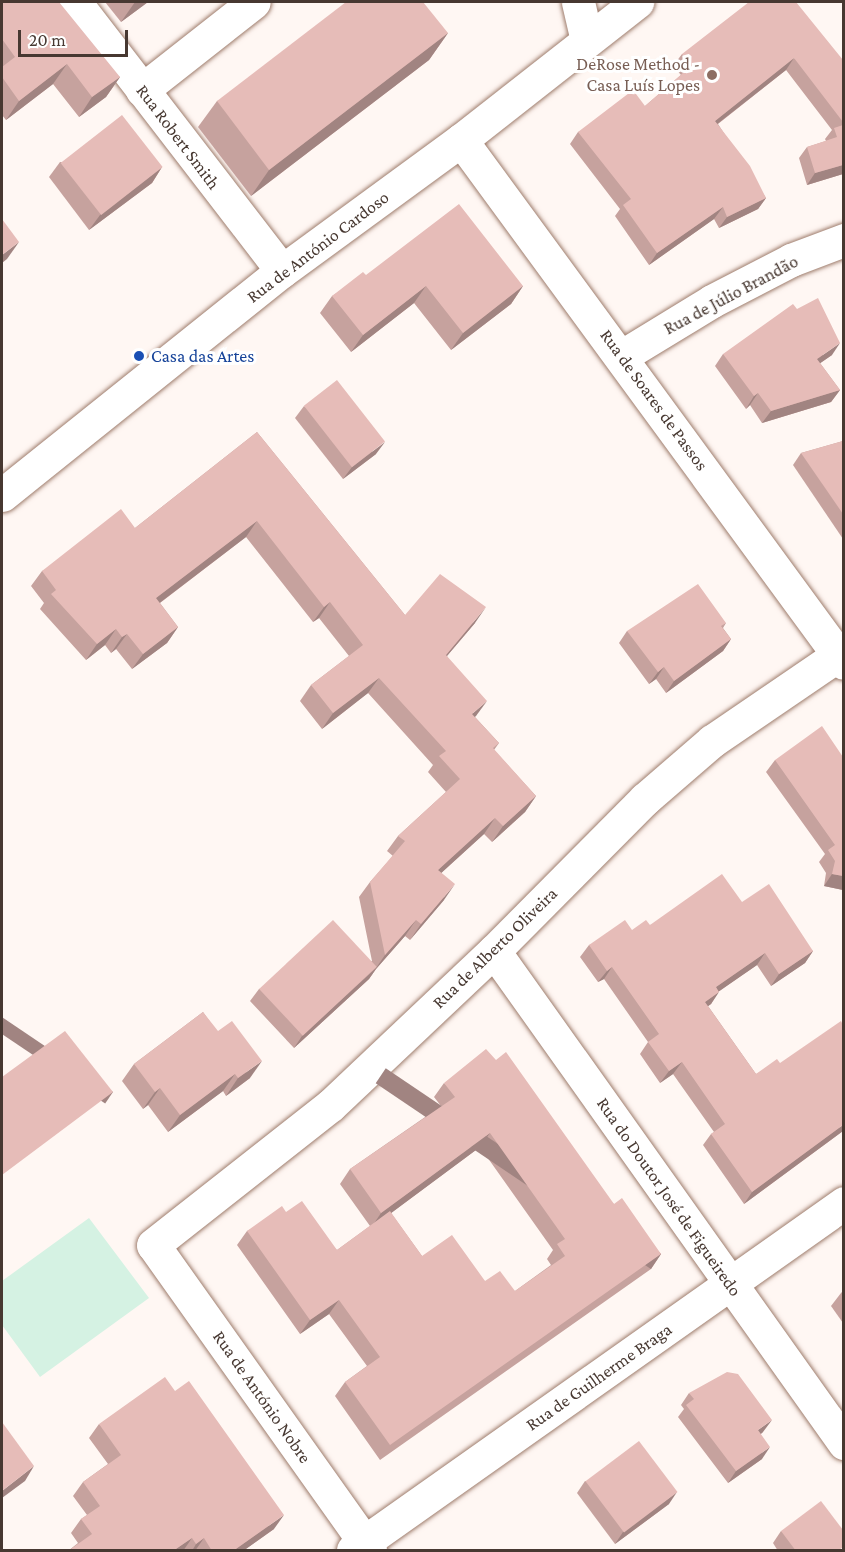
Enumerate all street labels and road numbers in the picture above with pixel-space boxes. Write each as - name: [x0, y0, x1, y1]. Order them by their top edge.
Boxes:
- street label: Rua Robert Smith: [132, 80, 224, 194]
- street label: Rua de António Cardoso: [243, 187, 393, 307]
- street label: Rua de Júlio Brandão: [660, 250, 802, 340]
- street label: Rua de Soares de Passos: [595, 325, 713, 475]
- street label: Rua de Alberto Oliveira: [428, 883, 562, 1013]
- street label: Rua do Doutor José de Figueiredo: [592, 1093, 746, 1301]
- street label: Rua de Guilherme Braga: [522, 1319, 676, 1435]
- street label: Rua de António Nobre: [208, 1327, 316, 1467]

